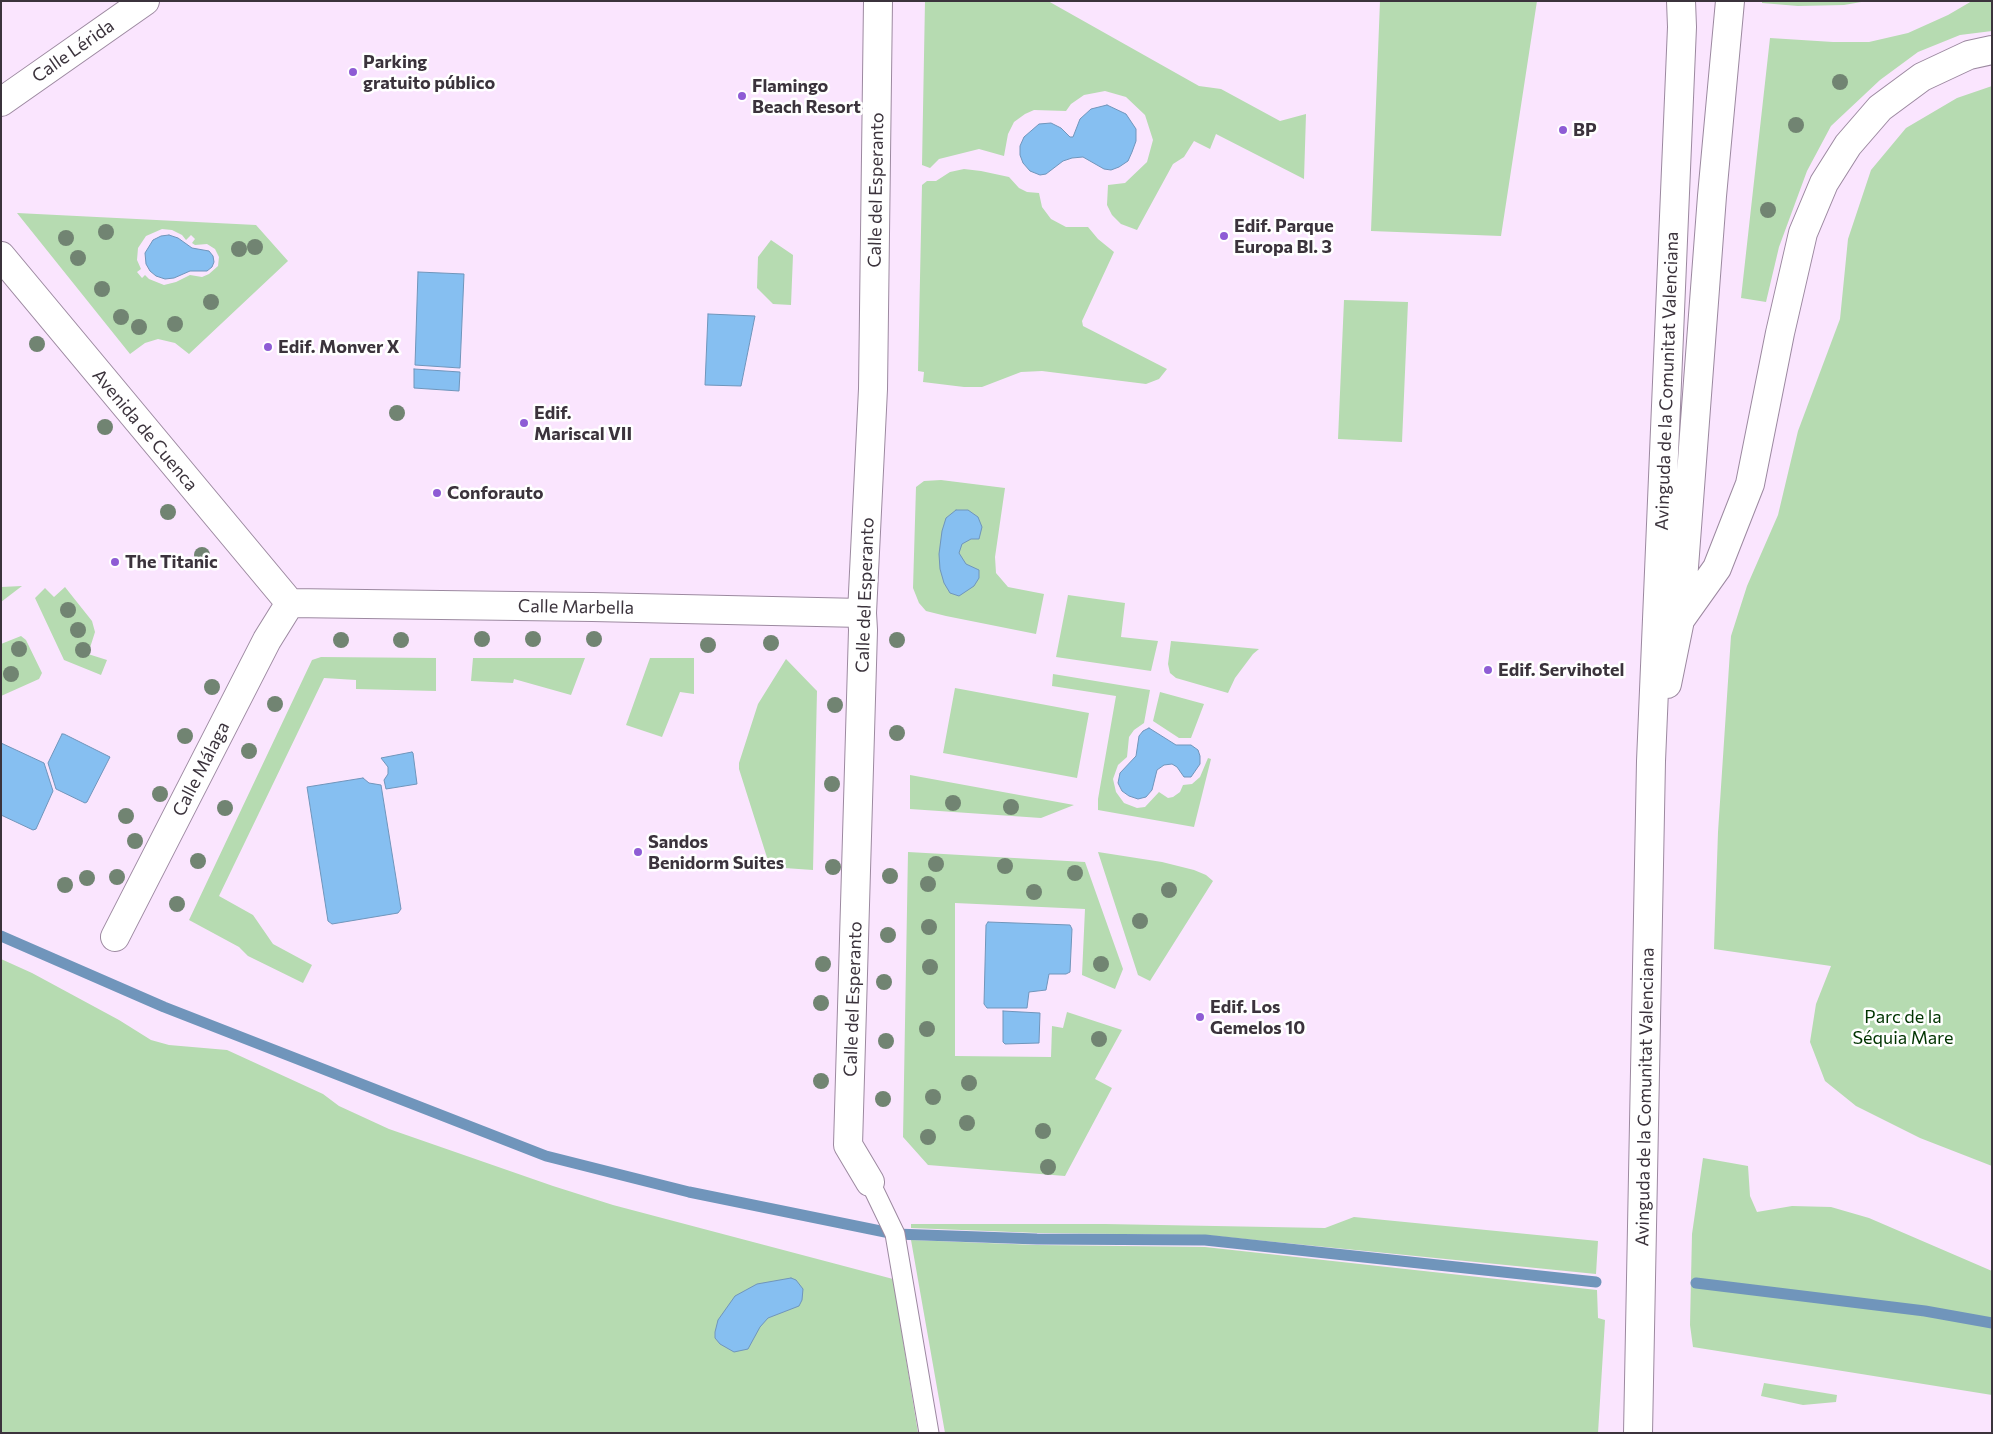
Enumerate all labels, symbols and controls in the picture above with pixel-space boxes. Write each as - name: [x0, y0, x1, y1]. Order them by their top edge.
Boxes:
- street label: Calle Lérida: [28, 15, 118, 87]
- place label: Parking gratuito público: [363, 51, 495, 94]
- marker: Parking gratuito público: [347, 66, 359, 78]
- place label: Flamingo Beach Resort: [752, 75, 861, 118]
- marker: Flamingo Beach Resort: [736, 90, 748, 102]
- street label: Calle del Esperanto: [864, 112, 888, 268]
- place label: BP: [1573, 119, 1597, 141]
- marker: BP: [1557, 124, 1569, 136]
- place label: Edif. Parque Europa Bl. 3: [1234, 215, 1334, 258]
- marker: Edif. Parque Europa Bl. 3: [1218, 230, 1230, 242]
- street label: Avinguda de la Comunitat Valenciana: [1651, 231, 1683, 531]
- place label: Edif. Monver X: [278, 336, 400, 358]
- marker: Edif. Monver X: [262, 341, 274, 353]
- street label: Avenida de Cuenca: [88, 365, 202, 495]
- place label: Edif. Mariscal VII: [534, 402, 632, 444]
- marker: Edif. Mariscal VII: [518, 417, 530, 429]
- place label: Conforauto: [447, 482, 544, 504]
- marker: Conforauto: [431, 487, 443, 499]
- street label: Calle del Esperanto: [851, 517, 879, 673]
- place label: The Titanic: [125, 551, 218, 573]
- marker: The Titanic: [109, 556, 121, 568]
- street label: Calle Marbella: [518, 595, 634, 619]
- place label: Edif. Servihotel: [1498, 659, 1624, 681]
- marker: Edif. Servihotel: [1482, 664, 1494, 676]
- street label: Calle Málaga: [168, 718, 234, 820]
- place label: Sandos Benidorm Suites: [648, 831, 784, 874]
- marker: Sandos Benidorm Suites: [632, 846, 644, 858]
- street label: Calle del Esperanto: [839, 921, 867, 1077]
- street label: Avinguda de la Comunitat Valenciana: [1632, 947, 1658, 1247]
- place label: Edif. Los Gemelos 10: [1210, 996, 1305, 1038]
- park label: Parc de la Séquia Mare: [1853, 1006, 1953, 1048]
- marker: Edif. Los Gemelos 10: [1194, 1011, 1206, 1023]

